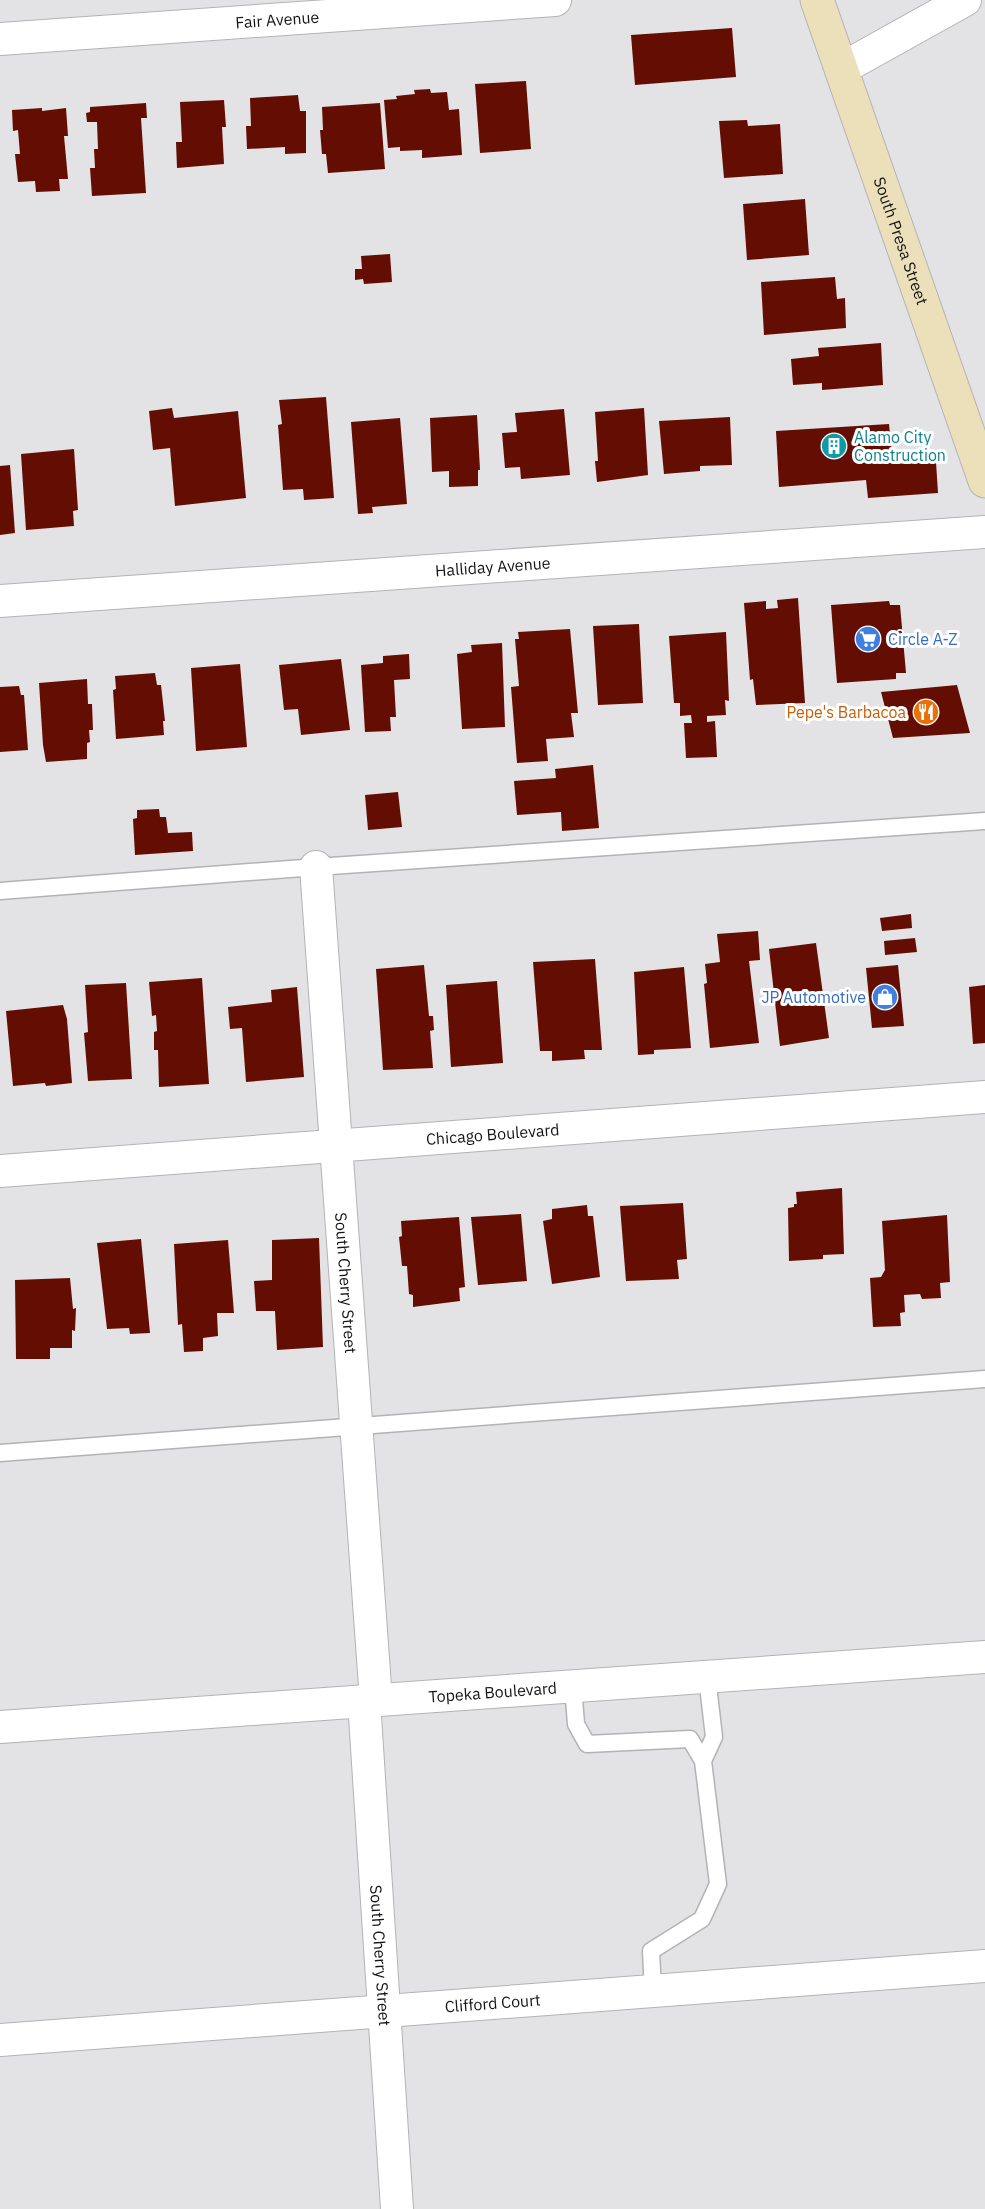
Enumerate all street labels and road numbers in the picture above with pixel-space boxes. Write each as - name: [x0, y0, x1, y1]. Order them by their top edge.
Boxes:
- street label: Fair Avenue: [235, 7, 320, 32]
- street label: South Presa Street: [870, 174, 933, 307]
- street label: Halliday Avenue: [434, 552, 551, 580]
- street label: Chicago Boulevard: [425, 1119, 560, 1149]
- street label: South Cherry Street: [331, 1212, 361, 1354]
- street label: Topeka Boulevard: [428, 1677, 558, 1707]
- street label: South Cherry Street: [366, 1884, 395, 2027]
- street label: Clifford Court: [444, 1989, 541, 2017]

